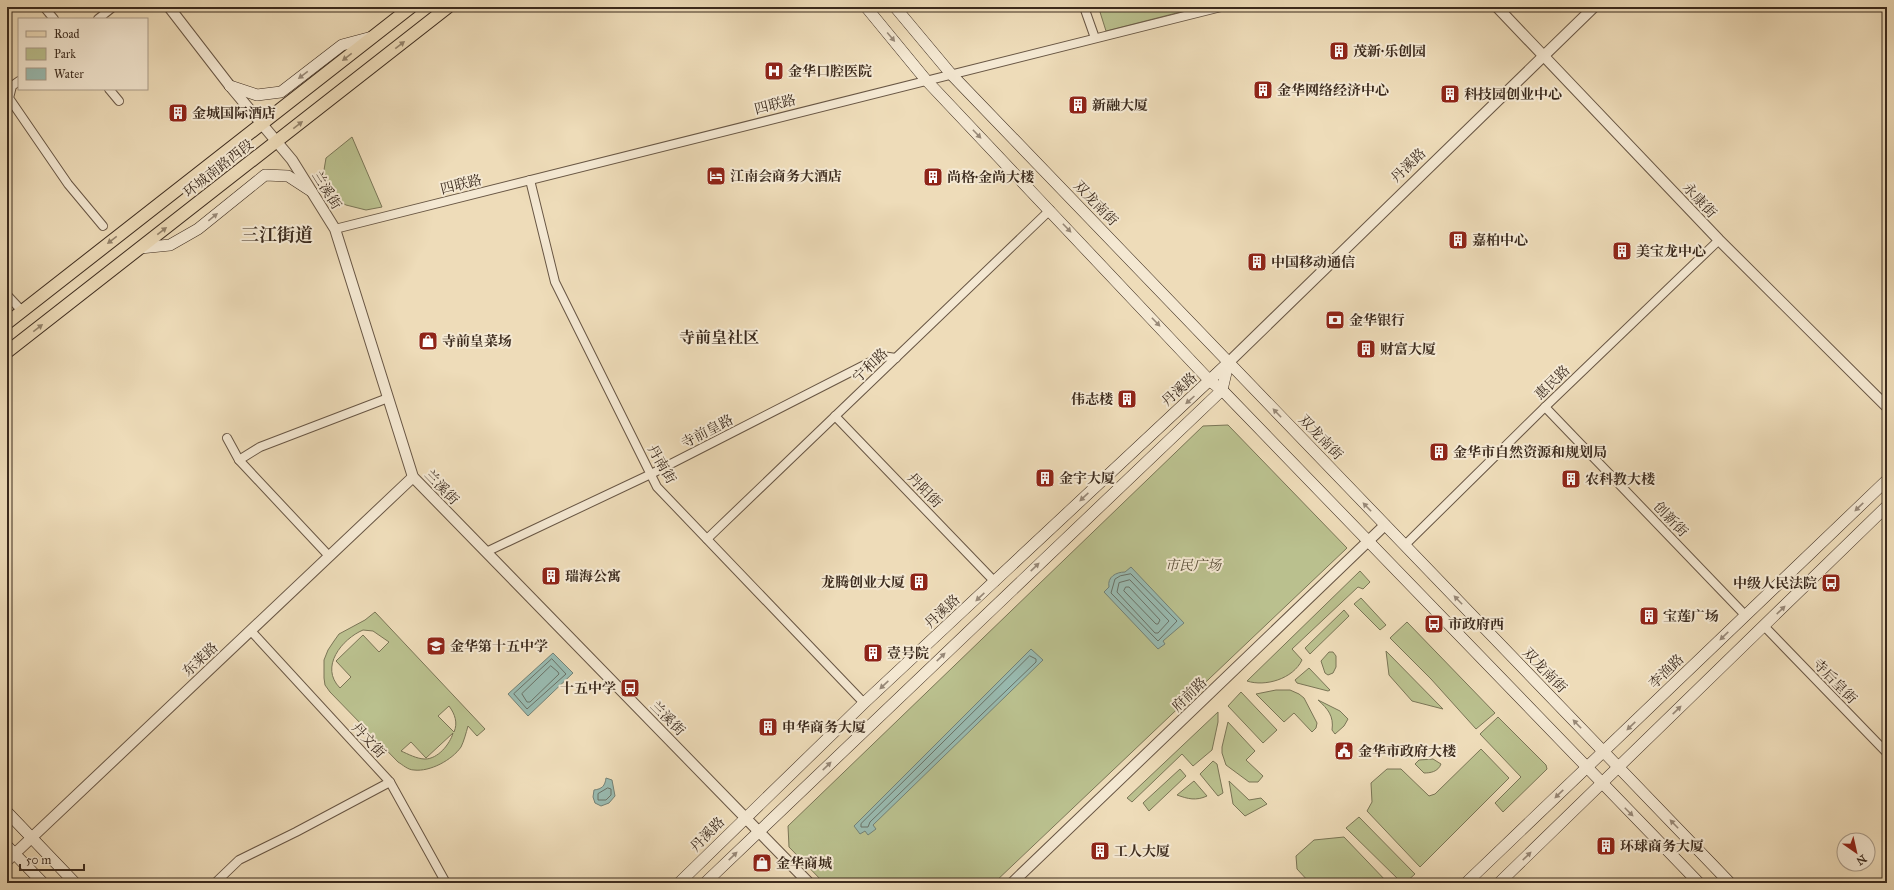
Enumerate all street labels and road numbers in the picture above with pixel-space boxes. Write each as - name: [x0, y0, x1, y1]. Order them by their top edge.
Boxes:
- street label: 四联路: [753, 91, 798, 118]
- street label: 环城南路西段: [180, 136, 257, 201]
- street label: 丹溪路: [1387, 145, 1429, 186]
- street label: 兰溪街: [308, 168, 345, 213]
- street label: 四联路: [439, 171, 484, 198]
- street label: 双龙南街: [1070, 177, 1121, 229]
- street label: 永康街: [1679, 179, 1720, 221]
- street label: 宁和路: [849, 345, 891, 386]
- street label: 惠民路: [1531, 362, 1573, 403]
- street label: 丹溪路: [1158, 369, 1201, 410]
- street label: 寺前皇路: [678, 411, 736, 452]
- street label: 双龙南街: [1295, 411, 1346, 463]
- street label: 丹南街: [644, 442, 679, 487]
- street label: 兰溪街: [421, 466, 462, 508]
- street label: 丹阳街: [904, 469, 945, 511]
- street label: 创新街: [1650, 498, 1691, 540]
- street label: 丹溪路: [921, 591, 963, 632]
- street label: 东莱路: [179, 639, 221, 680]
- street label: 双龙南街: [1519, 644, 1570, 696]
- street label: 李渔路: [1645, 651, 1687, 692]
- street label: 寺后皇街: [1809, 655, 1860, 707]
- street label: 府前路: [1168, 674, 1210, 715]
- street label: 兰溪街: [647, 697, 689, 739]
- street label: 丹文街: [348, 719, 389, 761]
- street label: 丹溪路: [686, 813, 728, 855]

